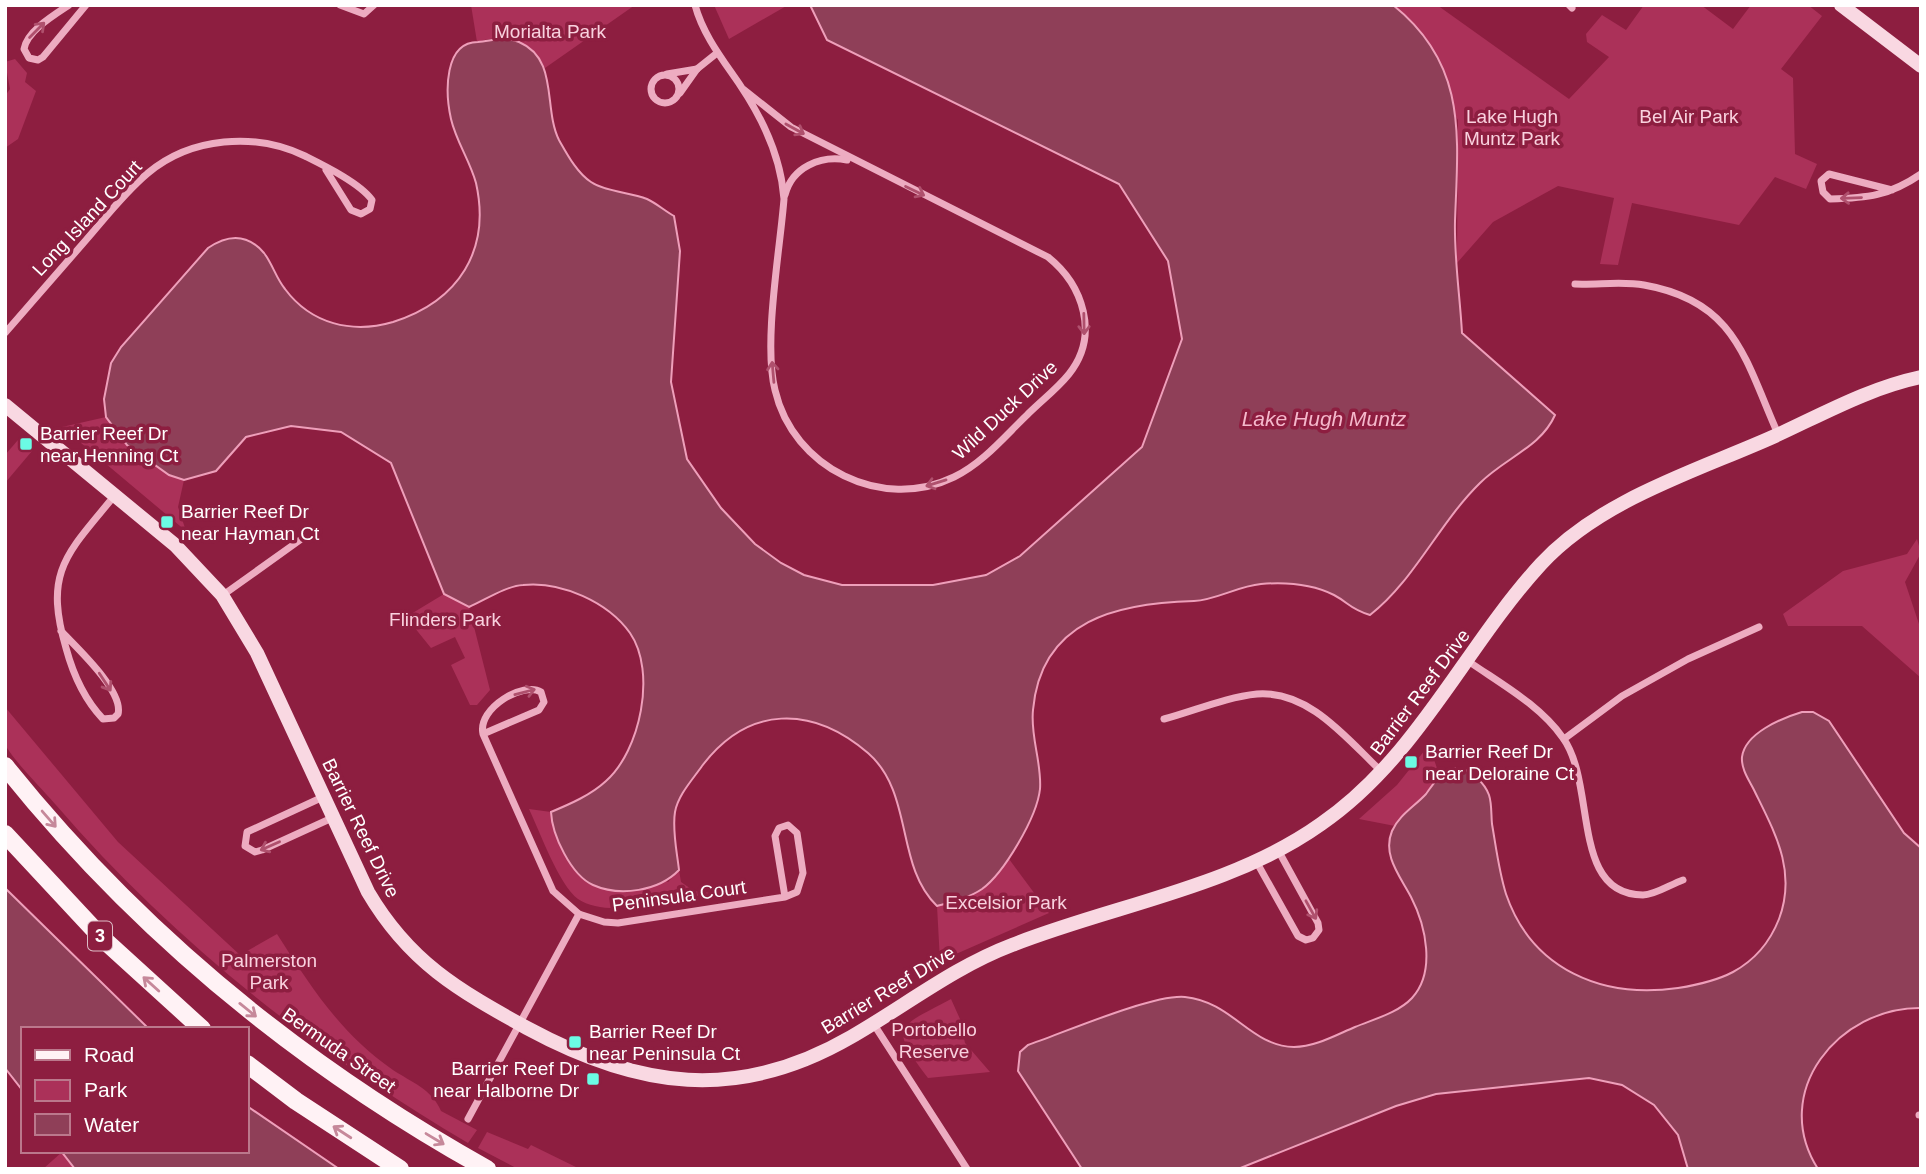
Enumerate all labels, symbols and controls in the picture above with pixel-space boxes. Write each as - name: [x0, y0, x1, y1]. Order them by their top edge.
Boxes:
- park label: Morialta Park: [494, 21, 606, 42]
- one-way arrow: [28, 22, 45, 39]
- park label: Lake Hugh Muntz Park: [1464, 106, 1561, 149]
- park label: Bel Air Park: [1639, 106, 1739, 127]
- one-way arrow: [785, 122, 805, 136]
- street label: Long Island Court: [28, 155, 146, 280]
- one-way arrow: [904, 185, 925, 199]
- one-way arrow: [1840, 191, 1863, 205]
- one-way arrow: [1077, 312, 1091, 335]
- street label: Wild Duck Drive: [948, 356, 1062, 464]
- one-way arrow: [766, 361, 779, 384]
- water label: Lake Hugh Muntz: [1242, 407, 1407, 430]
- place label: Barrier Reef Dr near Henning Ct: [40, 423, 179, 466]
- marker: Barrier Reef Dr near Henning Ct: [18, 436, 34, 452]
- one-way arrow: [925, 478, 947, 491]
- place label: Barrier Reef Dr near Hayman Ct: [181, 501, 320, 544]
- marker: Barrier Reef Dr near Hayman Ct: [159, 514, 175, 530]
- park label: Flinders Park: [389, 609, 501, 630]
- street label: Barrier Reef Drive: [1366, 625, 1474, 759]
- one-way arrow: [99, 672, 113, 692]
- one-way arrow: [514, 685, 536, 698]
- place label: Barrier Reef Dr near Deloraine Ct: [1425, 741, 1575, 784]
- marker: Barrier Reef Dr near Deloraine Ct: [1403, 754, 1419, 770]
- street label: Barrier Reef Drive: [318, 755, 404, 901]
- one-way arrow: [41, 809, 57, 827]
- one-way arrow: [260, 840, 281, 853]
- street label: Peninsula Court: [611, 876, 748, 916]
- park label: Excelsior Park: [945, 892, 1067, 913]
- one-way arrow: [1305, 899, 1318, 920]
- road number: 3: [88, 922, 112, 951]
- street label: Barrier Reef Drive: [817, 942, 959, 1038]
- park label: Palmerston Park: [221, 950, 317, 993]
- one-way arrow: [142, 976, 160, 992]
- one-way arrow: [238, 1002, 256, 1017]
- street label: Bermuda Street: [278, 1003, 400, 1097]
- park label: Portobello Reserve: [891, 1019, 977, 1062]
- place label: Barrier Reef Dr near Peninsula Ct: [589, 1021, 741, 1064]
- legend: [21, 1027, 248, 1153]
- marker: Barrier Reef Dr near Peninsula Ct: [567, 1034, 583, 1050]
- text: Road: [84, 1043, 134, 1066]
- place label: Barrier Reef Dr near Halborne Dr: [433, 1058, 580, 1101]
- marker: Barrier Reef Dr near Halborne Dr: [585, 1071, 601, 1087]
- text: Park: [84, 1078, 128, 1101]
- text: Water: [84, 1113, 139, 1136]
- one-way arrow: [333, 1125, 352, 1139]
- one-way arrow: [424, 1132, 444, 1146]

